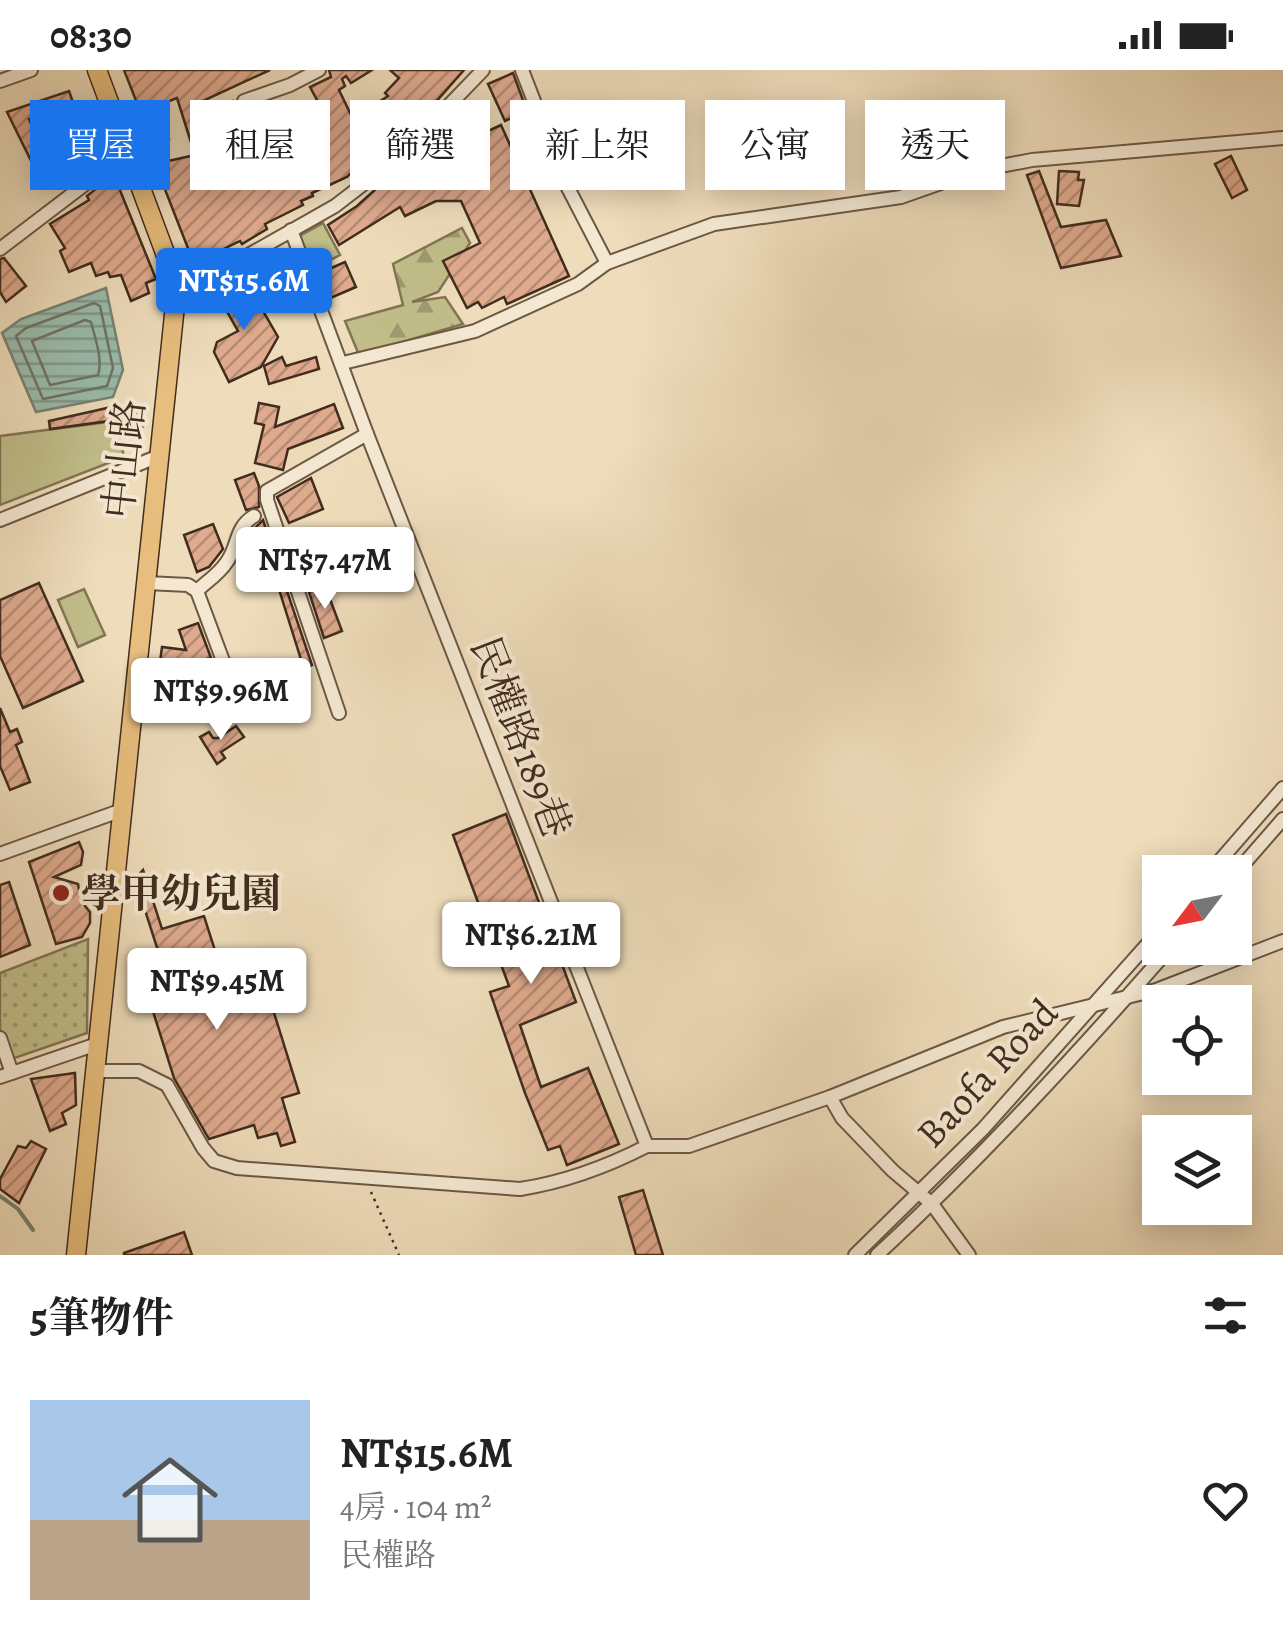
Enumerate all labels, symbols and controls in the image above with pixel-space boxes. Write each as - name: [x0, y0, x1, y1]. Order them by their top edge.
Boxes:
- text: 08:30: [50, 9, 132, 61]
- chip: 買屋: [30, 100, 170, 190]
- chip: 租屋: [190, 100, 330, 190]
- chip: 篩選: [350, 100, 490, 190]
- chip: 新上架: [510, 100, 685, 190]
- chip: 公寓: [705, 100, 845, 190]
- chip: 透天: [865, 100, 1005, 190]
- pin: NT$15.6M: [141, 248, 347, 333]
- text: NT$15.6M: [178, 258, 310, 302]
- street label: 中山路: [90, 396, 158, 522]
- pin: NT$7.47M: [222, 527, 428, 612]
- text: NT$7.47M: [258, 537, 392, 581]
- street label: 民權路189巷: [457, 629, 585, 845]
- pin: NT$9.96M: [118, 658, 324, 743]
- text: NT$9.96M: [153, 668, 289, 712]
- north arrow: [1142, 855, 1252, 965]
- map controls: [1142, 855, 1252, 1225]
- place label: 學甲幼兒園: [81, 866, 281, 921]
- marker: 學甲幼兒園: [50, 882, 72, 904]
- pin: NT$6.21M: [428, 902, 634, 987]
- text: NT$6.21M: [464, 912, 598, 956]
- pin: NT$9.45M: [114, 948, 320, 1033]
- text: NT$9.45M: [149, 958, 285, 1002]
- button: locate: [1142, 985, 1252, 1095]
- street label: Baofa Road: [904, 986, 1071, 1159]
- button: layers: [1142, 1115, 1252, 1225]
- icon: filters: [1198, 1288, 1253, 1343]
- text: 5筆物件: [30, 1289, 174, 1346]
- text: NT$15.6M: [340, 1424, 513, 1481]
- icon: home: [110, 1440, 230, 1560]
- icon: heart: [1198, 1473, 1253, 1528]
- text: 4房 · 104 m²: [340, 1485, 492, 1529]
- text: 民權路: [340, 1533, 436, 1577]

